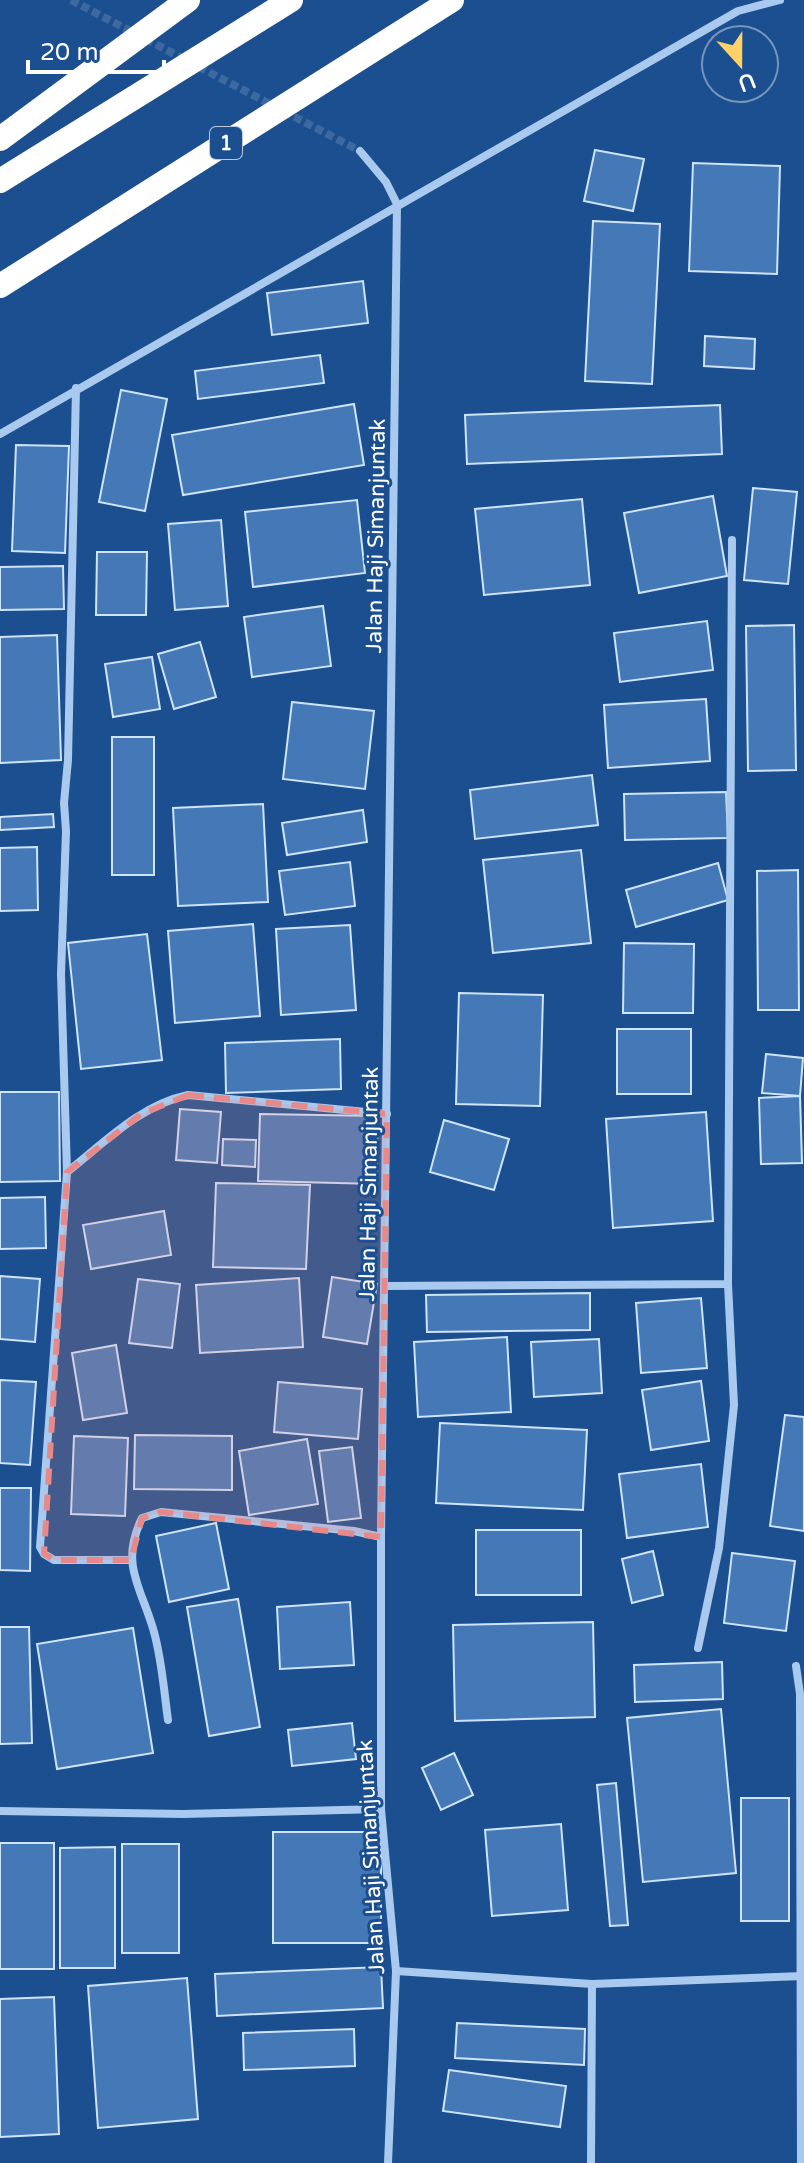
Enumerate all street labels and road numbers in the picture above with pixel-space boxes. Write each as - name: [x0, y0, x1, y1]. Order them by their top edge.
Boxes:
- road number: 1: [210, 127, 242, 159]
- street label: Jalan Haji Simanjuntak: [361, 418, 391, 654]
- street label: Jalan Haji Simanjuntak: [354, 1066, 384, 1302]
- street label: Jalan Haji Simanjuntak: [352, 1739, 390, 1975]

